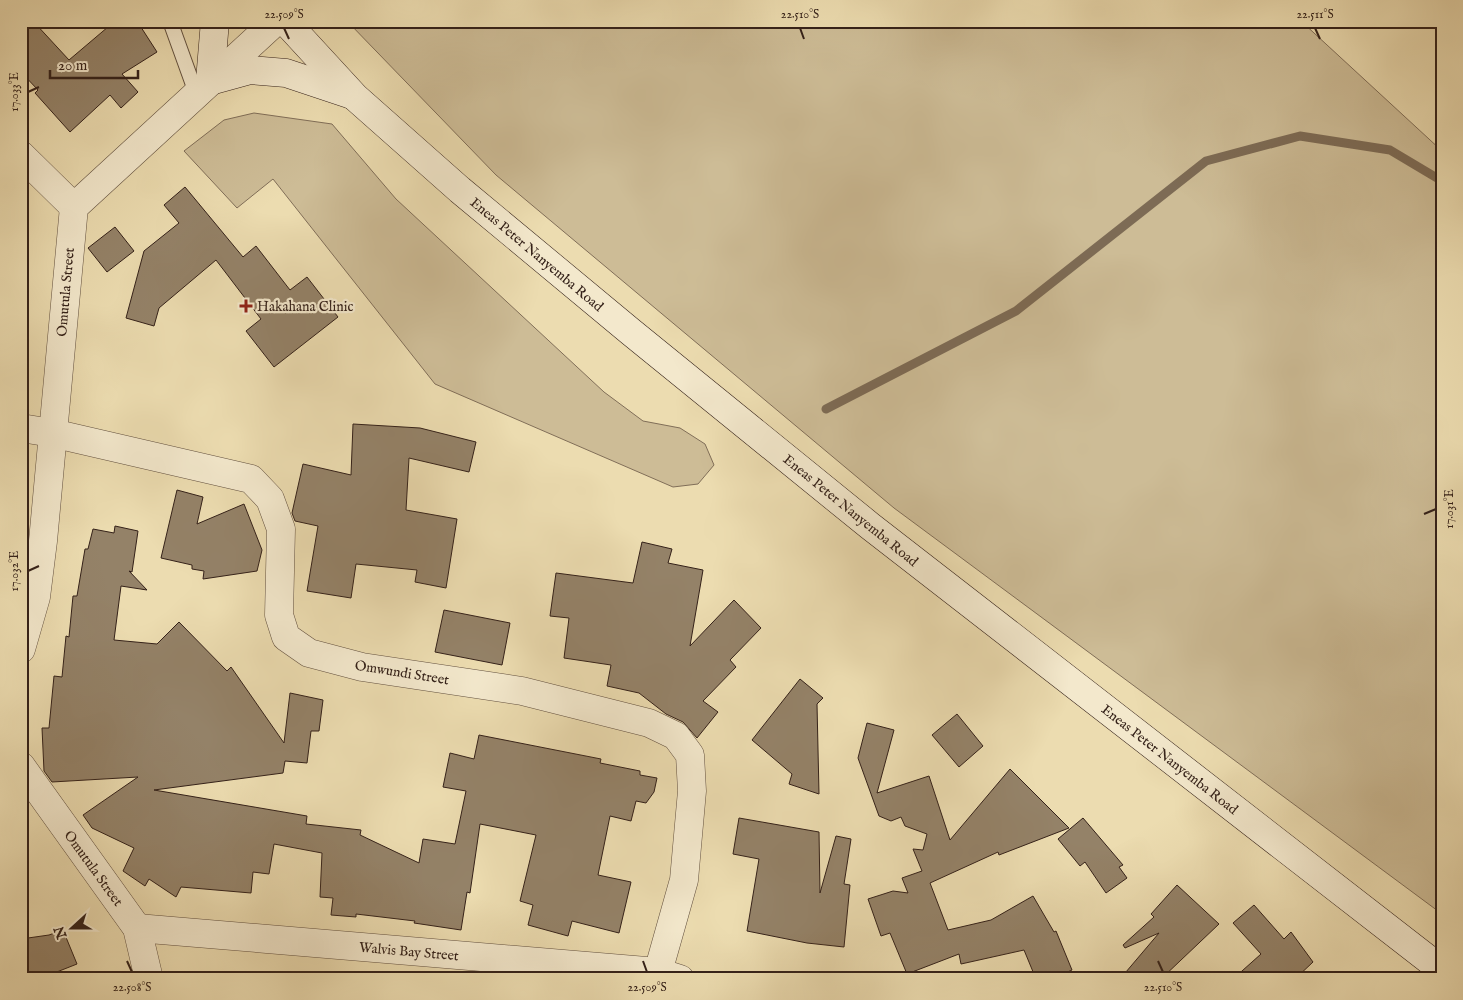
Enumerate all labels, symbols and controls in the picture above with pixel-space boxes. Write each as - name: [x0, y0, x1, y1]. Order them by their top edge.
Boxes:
- text: 22.509°S: [264, 7, 304, 22]
- text: 22.510°S: [781, 7, 819, 22]
- text: 22.511°S: [1296, 7, 1334, 22]
- scale bar: [50, 48, 138, 80]
- text: 20 m: [58, 56, 88, 75]
- text: 17.033°E: [7, 72, 22, 112]
- street label: Eneas Peter Nanyemba Road: [466, 194, 607, 316]
- street label: Omutula Street: [53, 247, 79, 337]
- place label: Hakahana Clinic: [257, 298, 353, 316]
- marker: Hakahana Clinic: [239, 299, 253, 313]
- street label: Eneas Peter Nanyemba Road: [779, 451, 922, 571]
- text: 17.031°E: [1442, 489, 1457, 529]
- text: 17.032°E: [7, 551, 22, 591]
- street label: Omwundi Street: [353, 657, 450, 689]
- street label: Eneas Peter Nanyemba Road: [1097, 701, 1242, 819]
- street label: Omutula Street: [60, 827, 127, 910]
- north arrow: [48, 902, 98, 952]
- text: N: [50, 923, 72, 942]
- street label: Walvis Bay Street: [358, 939, 460, 965]
- text: 22.508°S: [113, 980, 151, 995]
- text: 22.509°S: [627, 980, 667, 995]
- text: 22.510°S: [1144, 980, 1182, 995]

